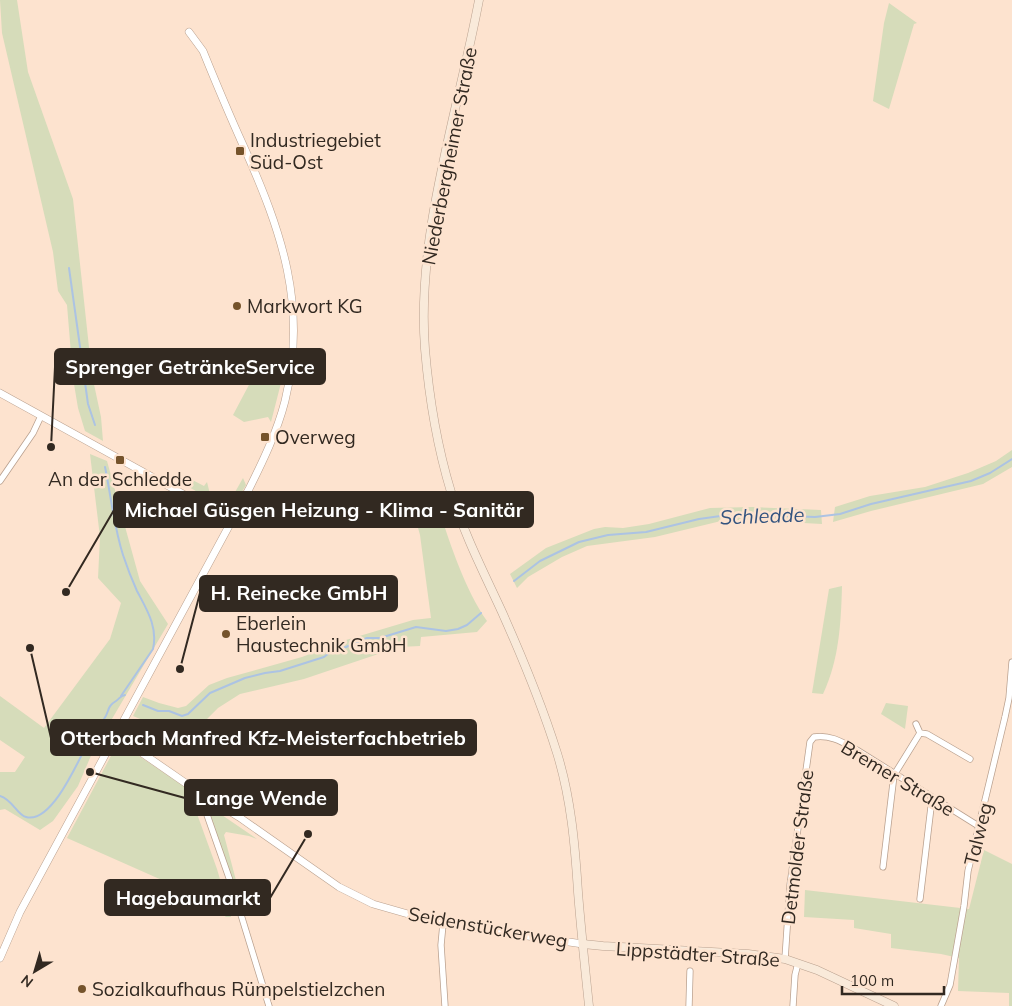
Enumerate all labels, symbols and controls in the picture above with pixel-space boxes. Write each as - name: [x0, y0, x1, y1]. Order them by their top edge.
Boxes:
- street label: Niederbergheimer Straße: [416, 45, 482, 267]
- place label: Industriegebiet Süd-Ost: [250, 128, 381, 174]
- marker: Industriegebiet Süd-Ost: [234, 145, 246, 157]
- place label: Markwort KG: [247, 294, 363, 318]
- marker: Markwort KG: [231, 300, 243, 312]
- callout: Sprenger GetränkeService: [55, 349, 325, 384]
- text: Sprenger GetränkeService: [65, 354, 315, 379]
- place label: Overweg: [275, 425, 356, 449]
- marker: Overweg: [259, 431, 271, 443]
- marker: An der Schledde: [114, 454, 126, 466]
- place label: An der Schledde: [48, 467, 192, 491]
- callout: Michael Güsgen Heizung - Klima - Sanitär: [114, 492, 533, 527]
- text: Michael Güsgen Heizung - Klima - Sanitär: [124, 497, 524, 522]
- water label: Schledde: [719, 502, 805, 529]
- callout: H. Reinecke GmbH: [200, 576, 397, 611]
- text: H. Reinecke GmbH: [211, 580, 387, 605]
- place label: Eberlein Haustechnik GmbH: [236, 611, 407, 657]
- marker: Eberlein Haustechnik GmbH: [220, 628, 232, 640]
- callout: Otterbach Manfred Kfz-Meisterfachbetrieb: [51, 720, 476, 755]
- text: Otterbach Manfred Kfz-Meisterfachbetrieb: [60, 725, 466, 750]
- street label: Bremer Straße: [837, 735, 959, 821]
- street label: Detmolder Straße: [776, 768, 818, 926]
- callout: Lange Wende: [185, 780, 337, 815]
- text: Lange Wende: [195, 785, 327, 810]
- street label: Talweg: [959, 800, 997, 868]
- callout: Hagebaumarkt: [105, 880, 270, 915]
- text: Hagebaumarkt: [116, 885, 261, 910]
- street label: Seidenstückerweg: [406, 901, 570, 953]
- street label: Lippstädter Straße: [615, 936, 781, 972]
- north arrow: [10, 946, 60, 996]
- scale bar: [842, 964, 944, 996]
- text: N: [17, 971, 37, 992]
- text: 100 m: [850, 971, 894, 990]
- place label: Sozialkaufhaus Rümpelstielzchen: [92, 977, 385, 1001]
- marker: Sozialkaufhaus Rümpelstielzchen: [76, 983, 88, 995]

